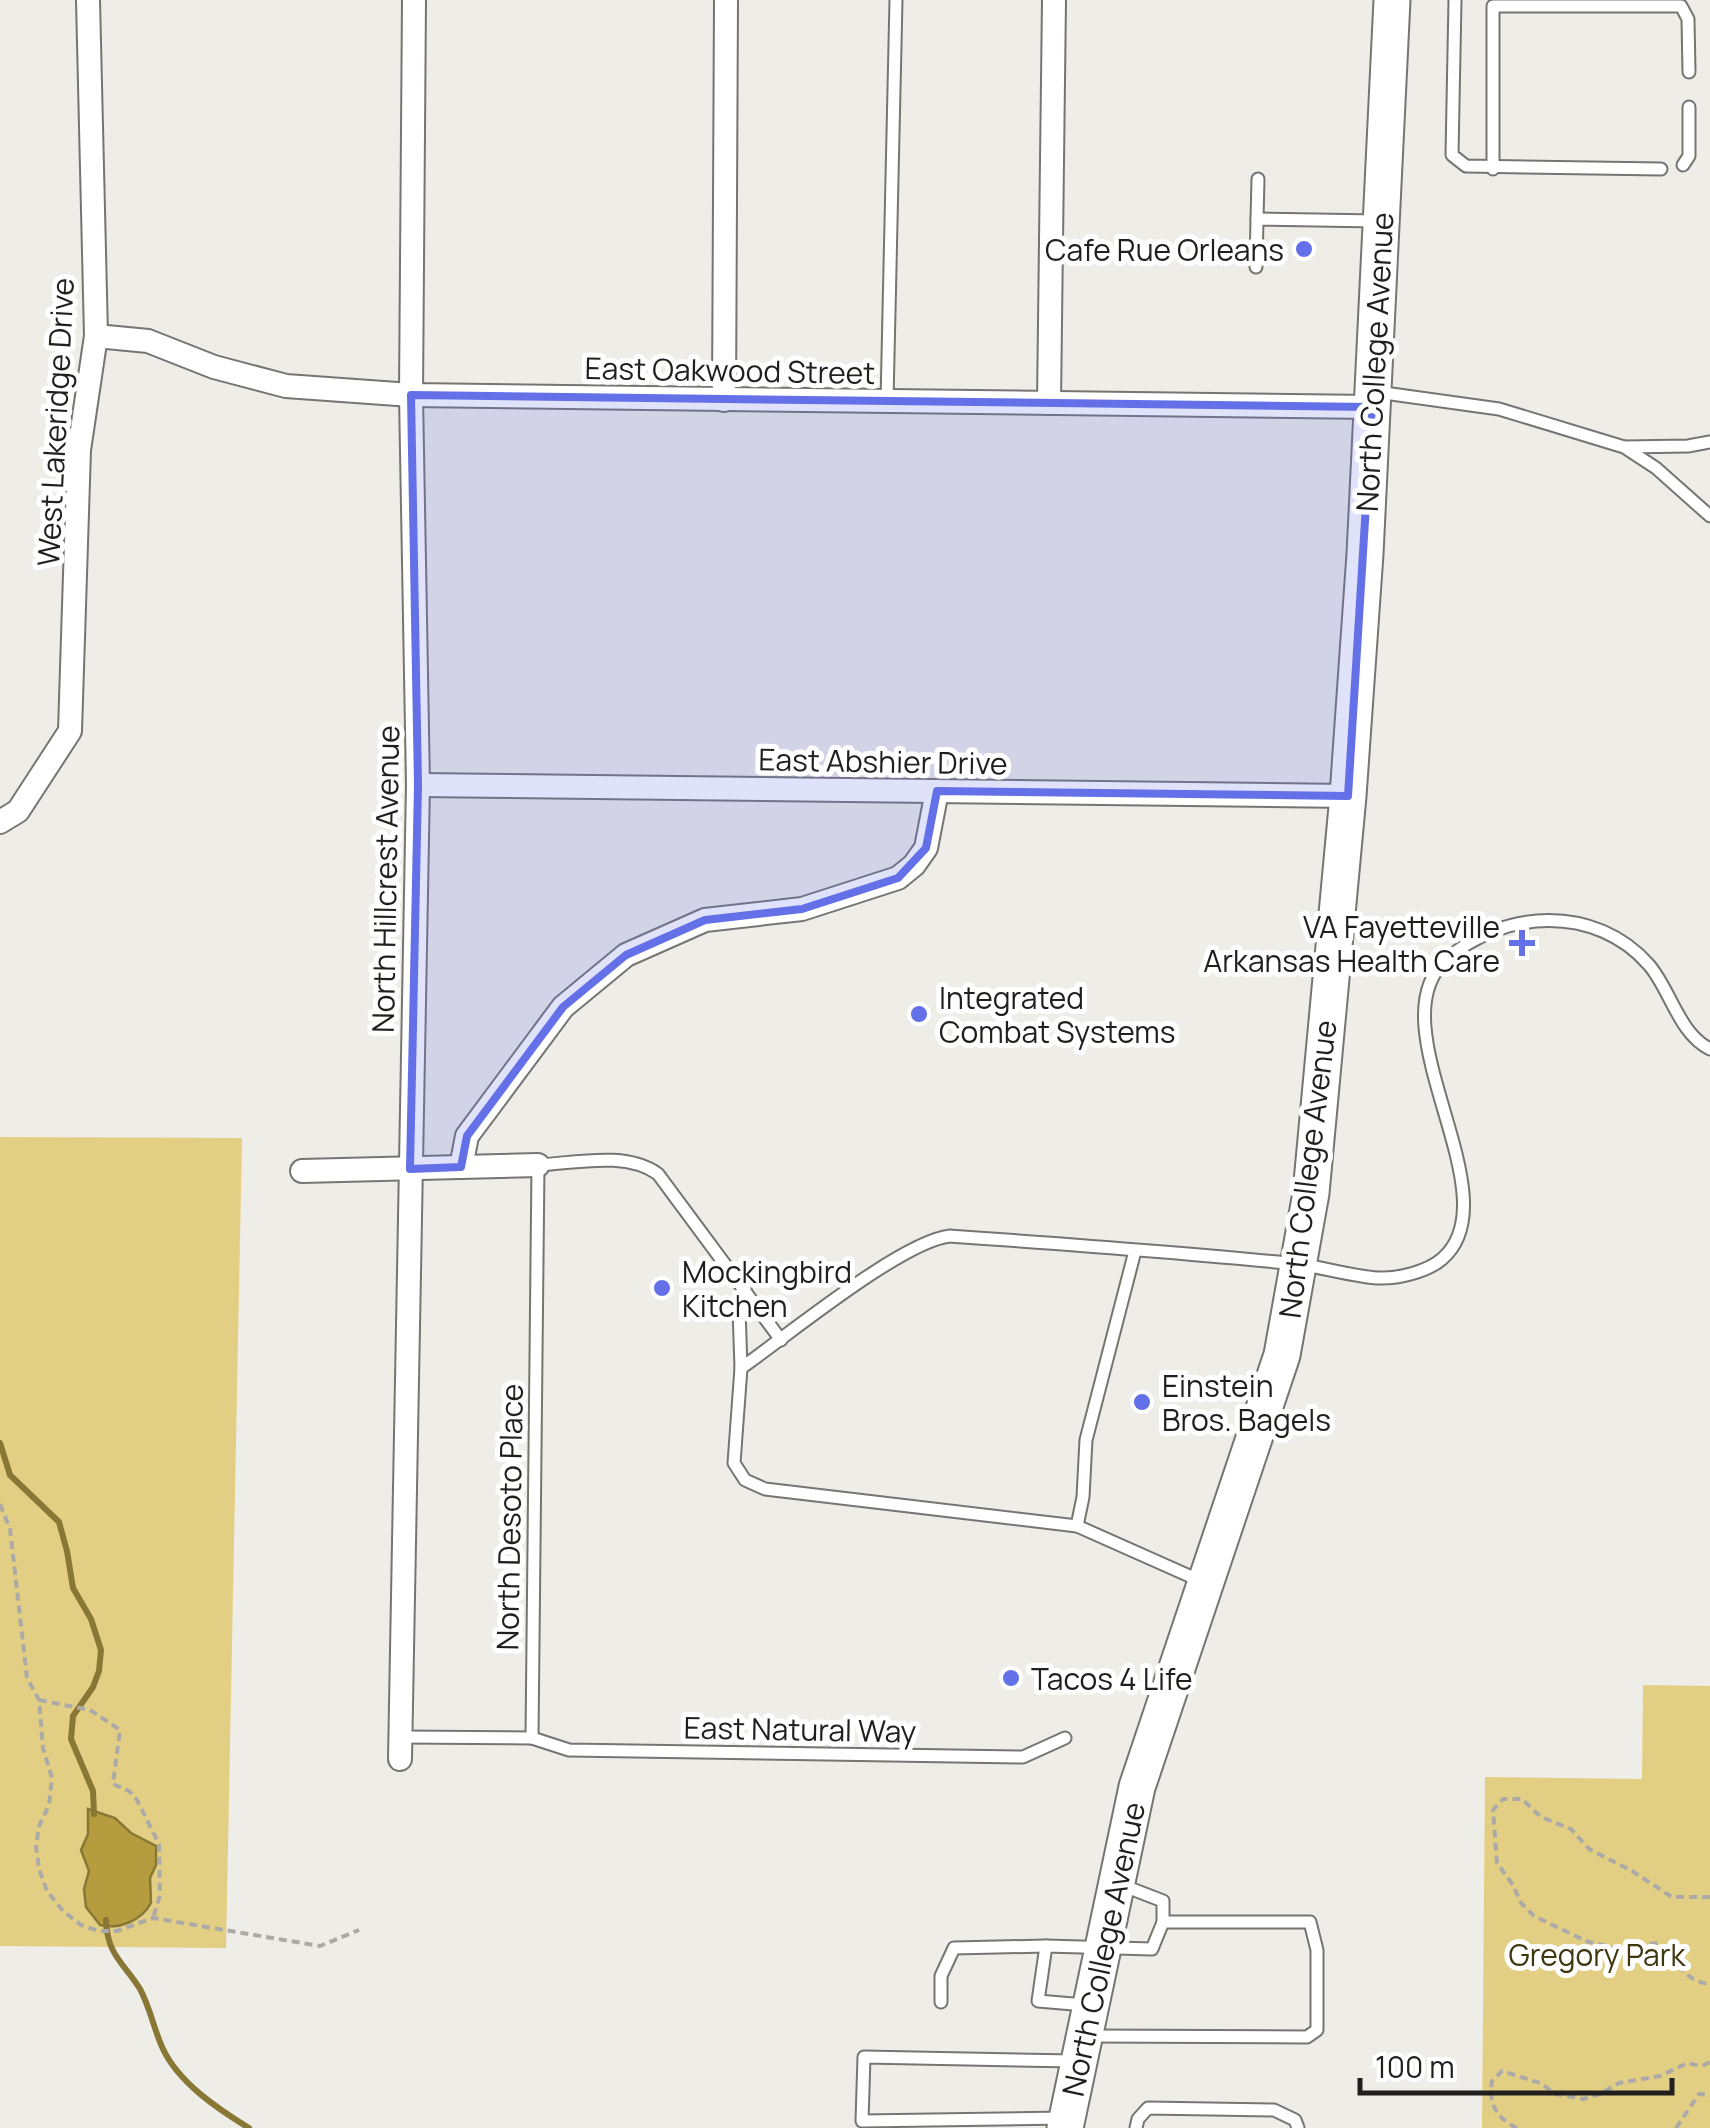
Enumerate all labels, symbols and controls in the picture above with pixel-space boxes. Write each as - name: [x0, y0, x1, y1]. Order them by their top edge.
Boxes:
- street label: North College Avenue: [1346, 211, 1402, 513]
- place label: Cafe Rue Orleans: [1045, 229, 1284, 270]
- marker: Cafe Rue Orleans: [1293, 238, 1315, 260]
- street label: West Lakeridge Drive: [27, 277, 83, 567]
- street label: East Oakwood Street: [584, 347, 876, 393]
- street label: North Hillcrest Avenue: [362, 725, 408, 1033]
- street label: East Abshier Drive: [758, 738, 1008, 784]
- place label: VA Fayetteville Arkansas Health Care: [1203, 906, 1500, 981]
- marker: VA Fayetteville Arkansas Health Care: [1509, 930, 1535, 956]
- place label: Integrated Combat Systems: [939, 977, 1176, 1052]
- marker: Integrated Combat Systems: [908, 1003, 930, 1025]
- street label: North College Avenue: [1268, 1018, 1346, 1320]
- place label: Mockingbird Kitchen: [682, 1251, 852, 1326]
- marker: Mockingbird Kitchen: [651, 1277, 673, 1299]
- place label: Einstein Bros. Bagels: [1162, 1365, 1331, 1440]
- street label: North Desoto Place: [486, 1383, 532, 1651]
- marker: Einstein Bros. Bagels: [1131, 1391, 1153, 1413]
- place label: Tacos 4 Life: [1031, 1658, 1193, 1699]
- marker: Tacos 4 Life: [1000, 1667, 1022, 1689]
- street label: East Natural Way: [683, 1706, 917, 1752]
- street label: North College Avenue: [1052, 1798, 1154, 2100]
- park label: Gregory Park: [1509, 1934, 1687, 1975]
- scale bar: [1360, 2033, 1672, 2095]
- text: 100 m: [1375, 2046, 1455, 2087]

